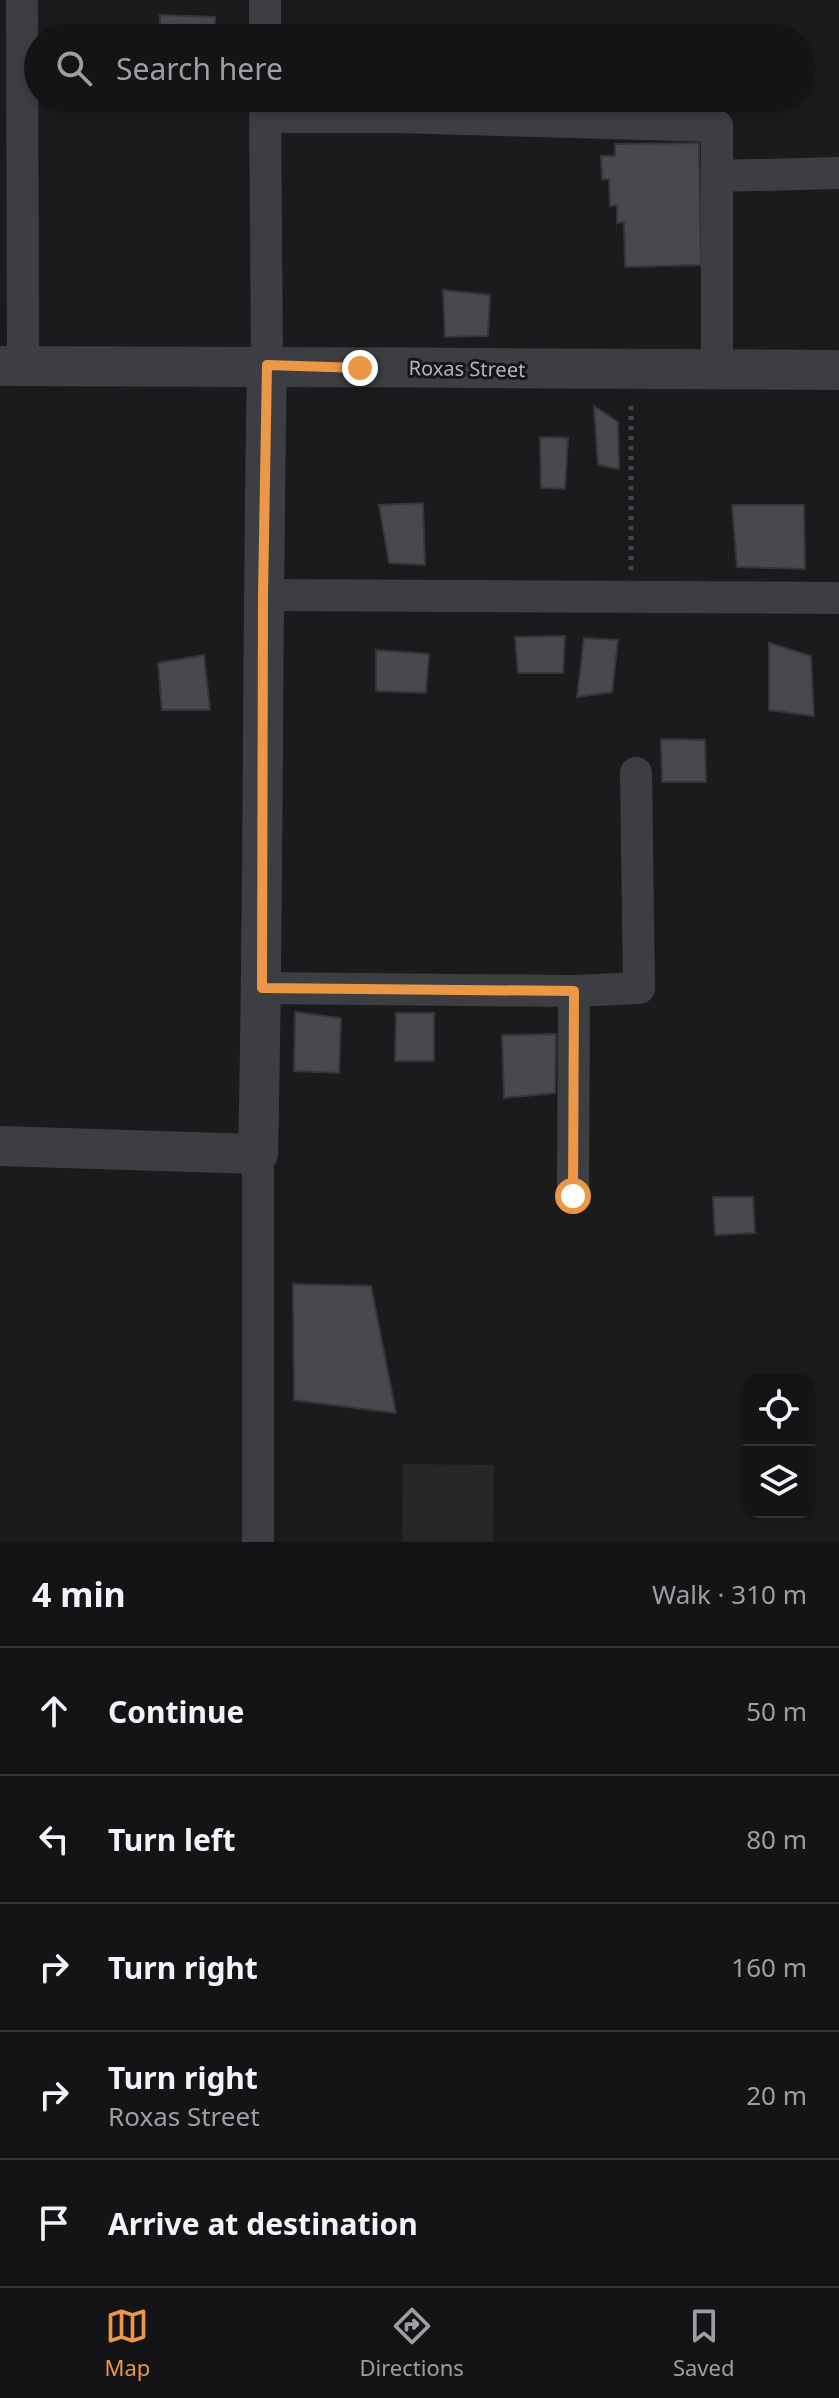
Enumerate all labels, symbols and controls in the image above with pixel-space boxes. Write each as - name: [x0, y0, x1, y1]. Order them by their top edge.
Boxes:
- search box: [24, 24, 815, 112]
- icon: search: [52, 46, 96, 90]
- text: Search here: [116, 48, 283, 89]
- route end: [342, 350, 378, 386]
- street label: Roxas Street: [409, 354, 526, 383]
- route start: [555, 1178, 591, 1214]
- map controls: [743, 1374, 815, 1518]
- button: locate: [743, 1374, 815, 1446]
- button: layers: [743, 1446, 815, 1518]
- text: 4 min: [32, 1571, 126, 1617]
- text: Walk · 310 m: [652, 1576, 807, 1612]
- icon: ahead: [32, 1689, 76, 1733]
- text: Continue: [108, 1691, 244, 1732]
- text: 50 m: [746, 1693, 807, 1729]
- icon: left: [32, 1817, 76, 1861]
- text: Turn left: [108, 1819, 236, 1860]
- text: 80 m: [746, 1821, 807, 1857]
- icon: right: [32, 1945, 76, 1989]
- text: Turn right: [108, 1947, 258, 1988]
- text: 160 m: [731, 1949, 807, 1985]
- text: Turn right: [108, 2057, 258, 2098]
- icon: right: [32, 2073, 76, 2117]
- text: 20 m: [746, 2077, 807, 2113]
- text: Roxas Street: [108, 2098, 260, 2134]
- icon: arrive: [32, 2201, 76, 2245]
- text: Arrive at destination: [108, 2203, 418, 2244]
- tab: Map: [105, 2304, 150, 2382]
- tab: Directions: [359, 2304, 464, 2382]
- tab: Saved: [673, 2304, 734, 2382]

